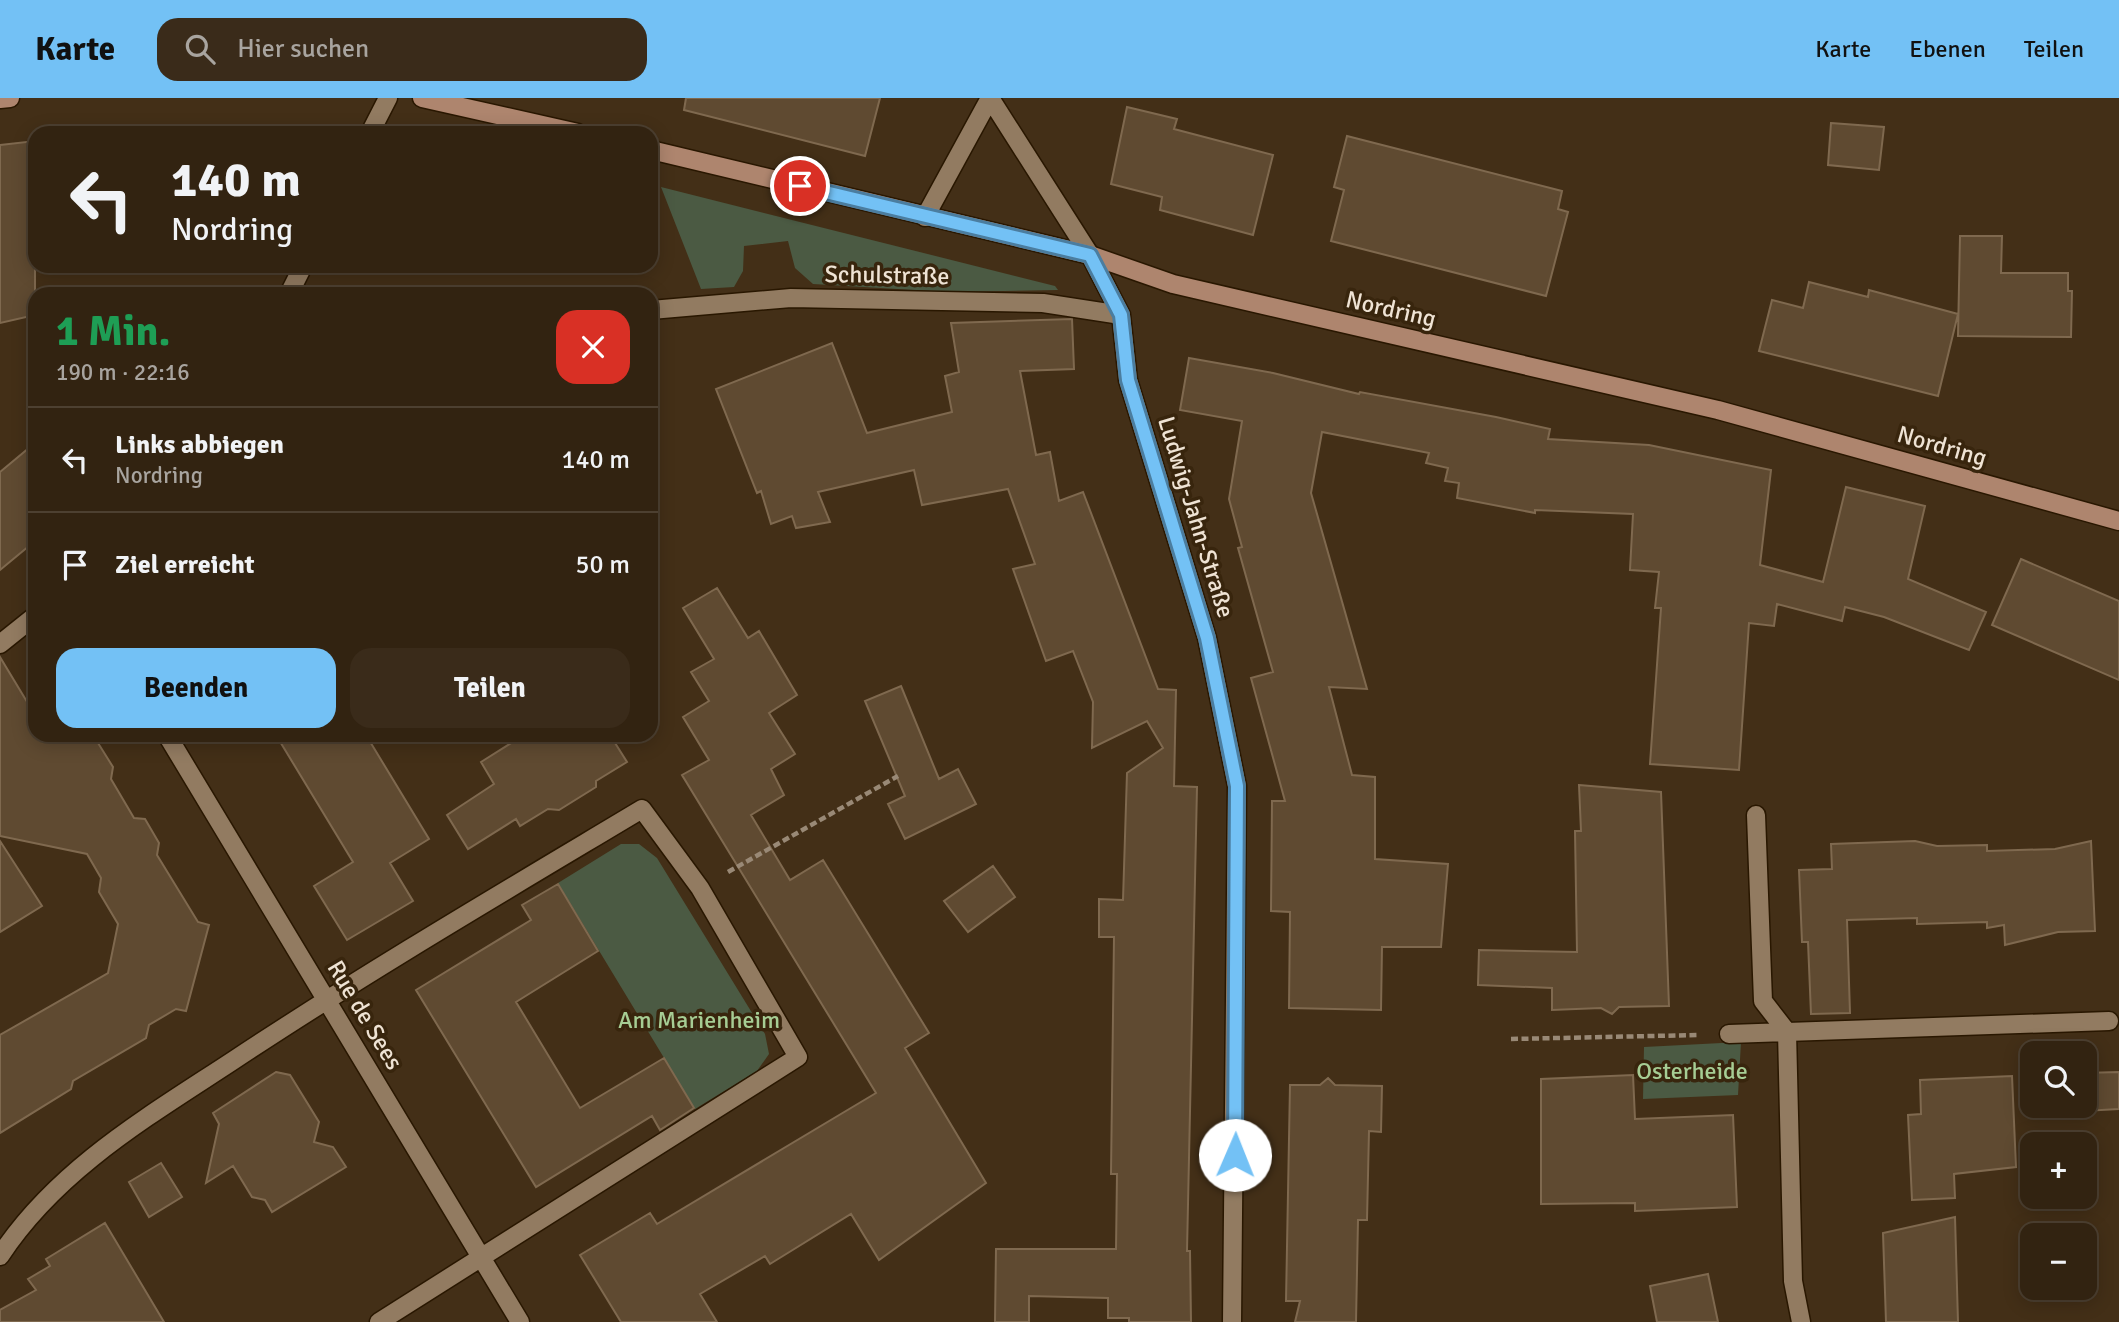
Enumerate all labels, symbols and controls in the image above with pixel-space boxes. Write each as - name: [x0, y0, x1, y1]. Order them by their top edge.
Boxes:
- search box: [157, 18, 647, 81]
- text: Karte: [35, 29, 115, 70]
- icon: search: [181, 30, 219, 68]
- text: Hier suchen: [237, 33, 369, 65]
- text: Karte: [1815, 34, 1871, 64]
- text: Ebenen: [1909, 34, 1986, 64]
- text: Teilen: [2024, 34, 2084, 64]
- text: 140 m: [171, 150, 301, 210]
- icon: left: [56, 154, 147, 245]
- pin: [770, 156, 830, 216]
- icon: arrive: [781, 167, 819, 205]
- text: Nordring: [171, 210, 293, 249]
- street label: Schulstraße: [824, 259, 950, 291]
- street label: Nordring: [1343, 284, 1439, 334]
- text: 1 Min.: [56, 306, 170, 357]
- button: close: [556, 310, 630, 384]
- text: 190 m · 22:16: [56, 358, 190, 387]
- street label: Ludwig-Jahn-Straße: [1151, 413, 1241, 621]
- street label: Nordring: [1894, 419, 1990, 473]
- text: Links abbiegen: [115, 429, 284, 461]
- icon: left: [56, 441, 94, 479]
- text: 140 m: [561, 444, 630, 476]
- text: Nordring: [115, 461, 203, 490]
- icon: arrive: [56, 546, 94, 584]
- text: Ziel erreicht: [115, 549, 255, 581]
- text: 50 m: [575, 549, 630, 581]
- button: Beenden: [56, 648, 336, 728]
- button: Teilen: [350, 648, 630, 728]
- street label: Rue de Sees: [321, 955, 409, 1075]
- park label: Am Marienheim: [618, 1005, 780, 1035]
- map controls: [2020, 1041, 2097, 1300]
- button: search: [2020, 1041, 2097, 1118]
- park label: Osterheide: [1636, 1056, 1748, 1086]
- position arrow: [1198, 1118, 1272, 1192]
- button: +: [2020, 1132, 2097, 1209]
- button: −: [2020, 1223, 2097, 1300]

